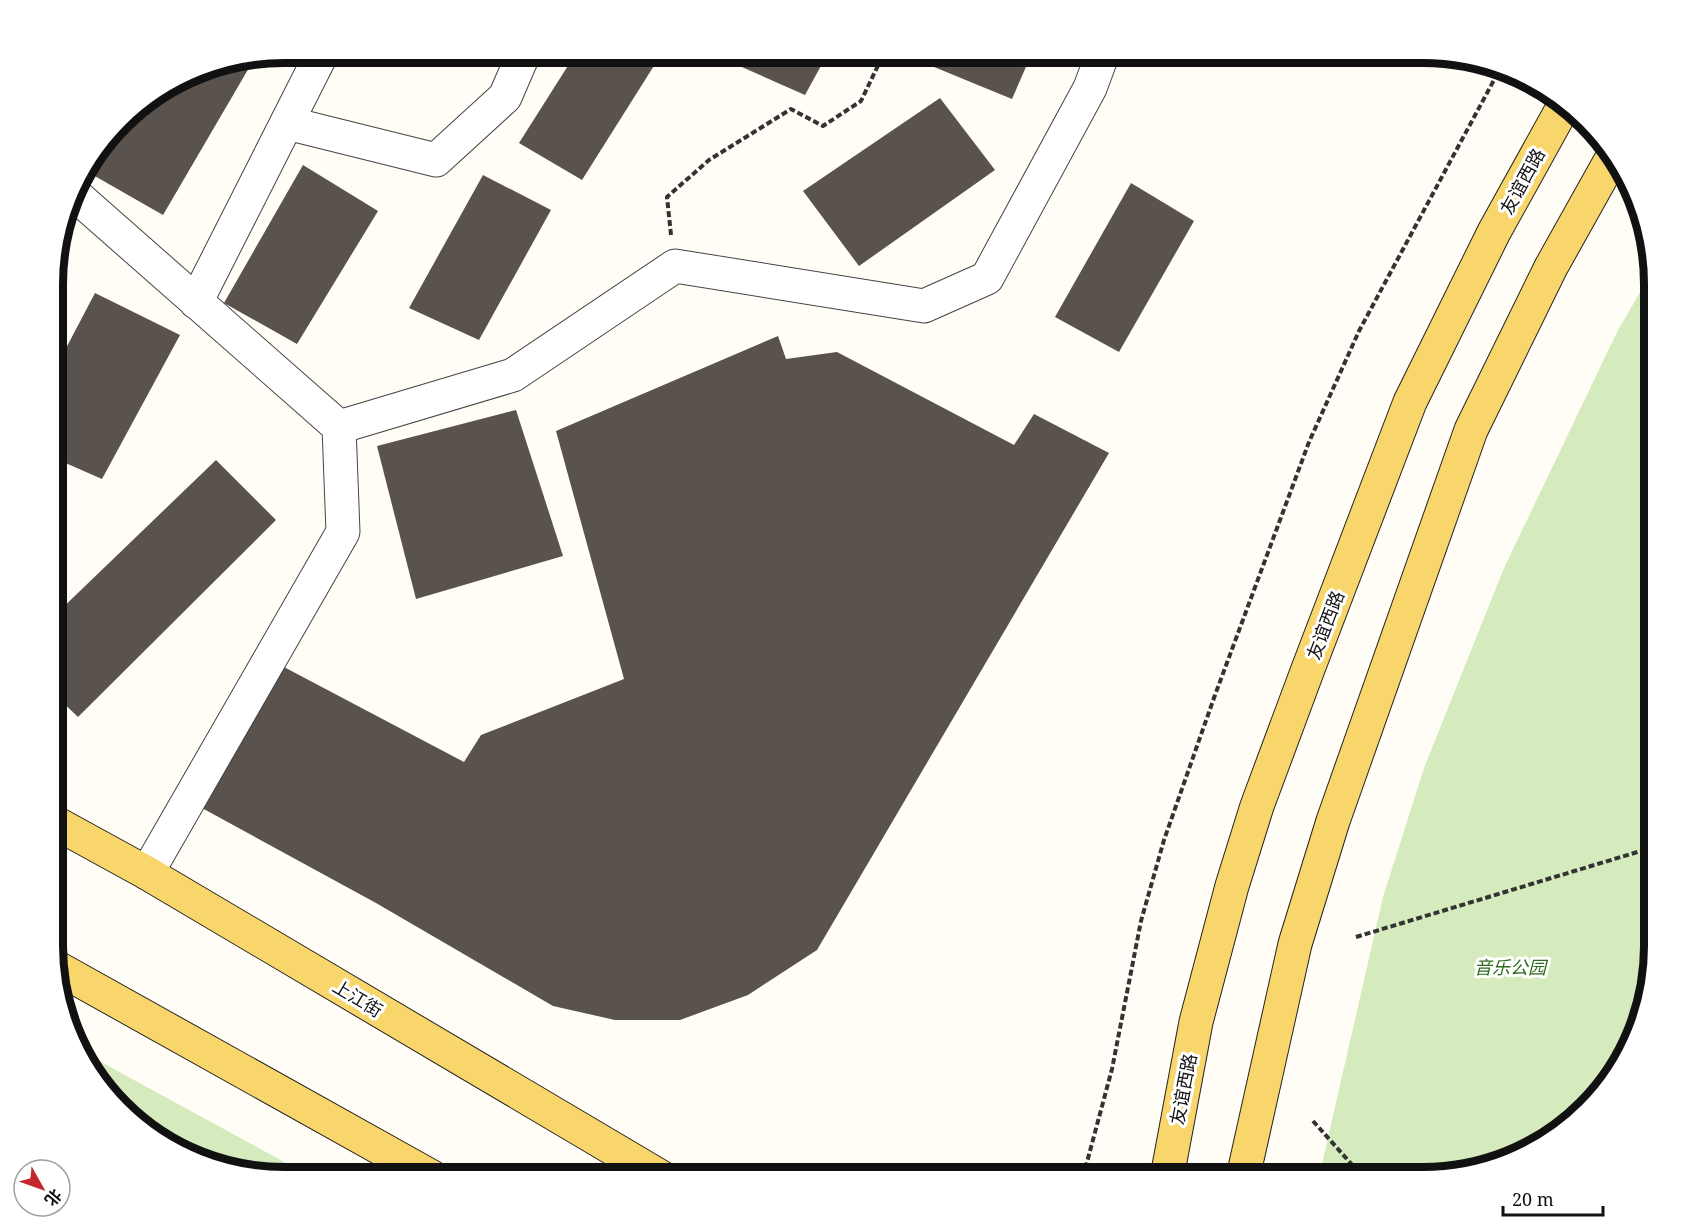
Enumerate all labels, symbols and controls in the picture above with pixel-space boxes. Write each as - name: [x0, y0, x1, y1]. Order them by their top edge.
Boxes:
- street label: 友谊西路: [1494, 144, 1550, 218]
- street label: 友谊西路: [1301, 587, 1349, 663]
- park label: 音乐公园: [1474, 955, 1549, 979]
- street label: 上江街: [329, 974, 387, 1022]
- street label: 友谊西路: [1164, 1051, 1202, 1127]
- north arrow: [12, 1158, 72, 1218]
- scale bar: [1503, 1179, 1604, 1217]
- text: 北: [40, 1184, 67, 1211]
- text: 20 m: [1512, 1187, 1554, 1211]

